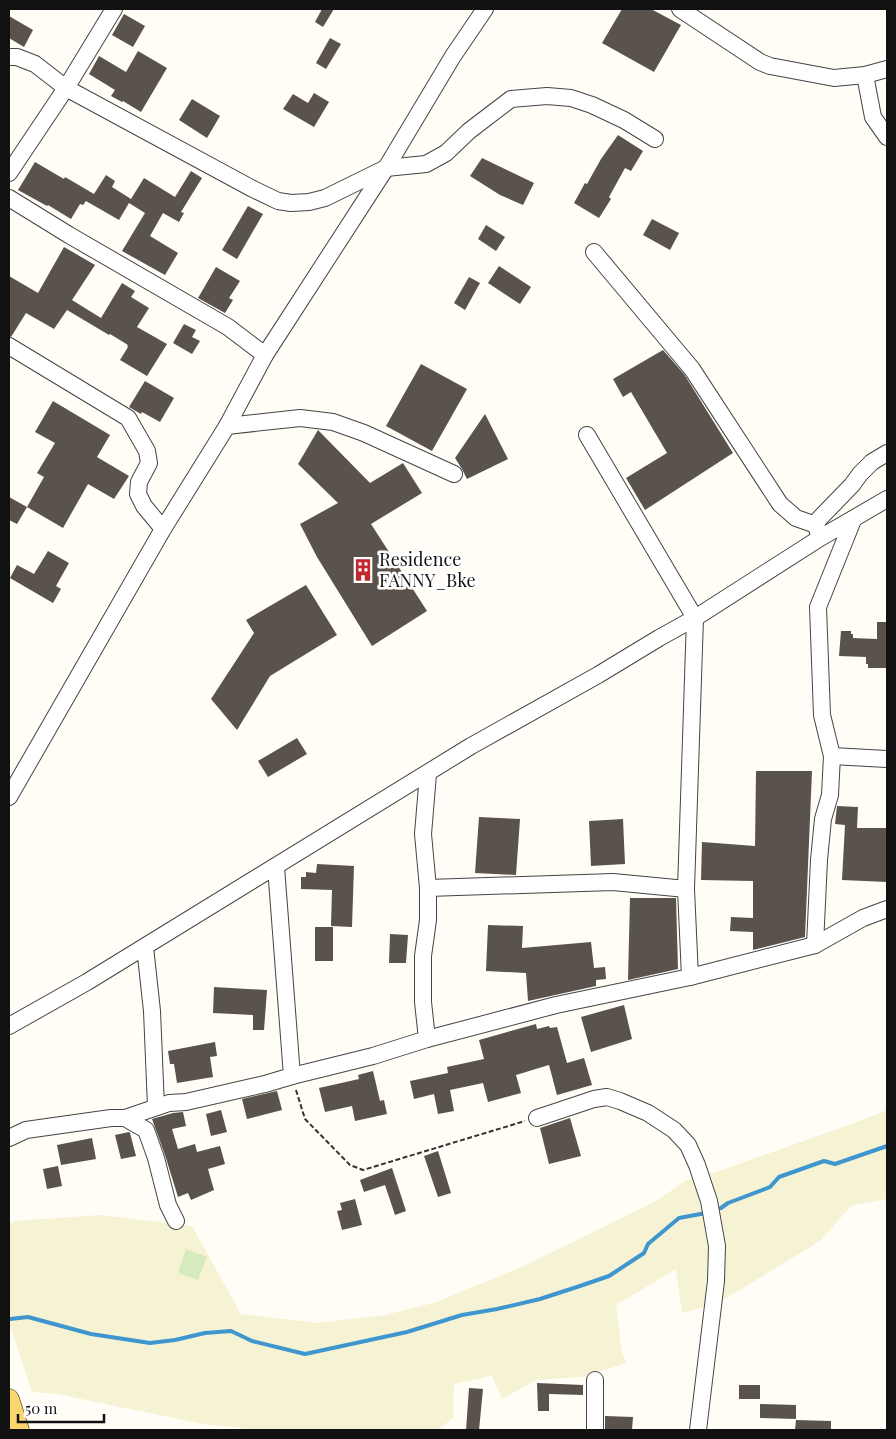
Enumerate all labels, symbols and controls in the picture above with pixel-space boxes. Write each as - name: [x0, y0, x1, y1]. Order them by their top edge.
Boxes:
- place label: Residence FANNY_Bke: [379, 547, 476, 592]
- building icon: Residence FANNY_Bke: [350, 557, 376, 583]
- scale bar: [18, 1392, 104, 1424]
- text: 50 m: [25, 1398, 58, 1418]

